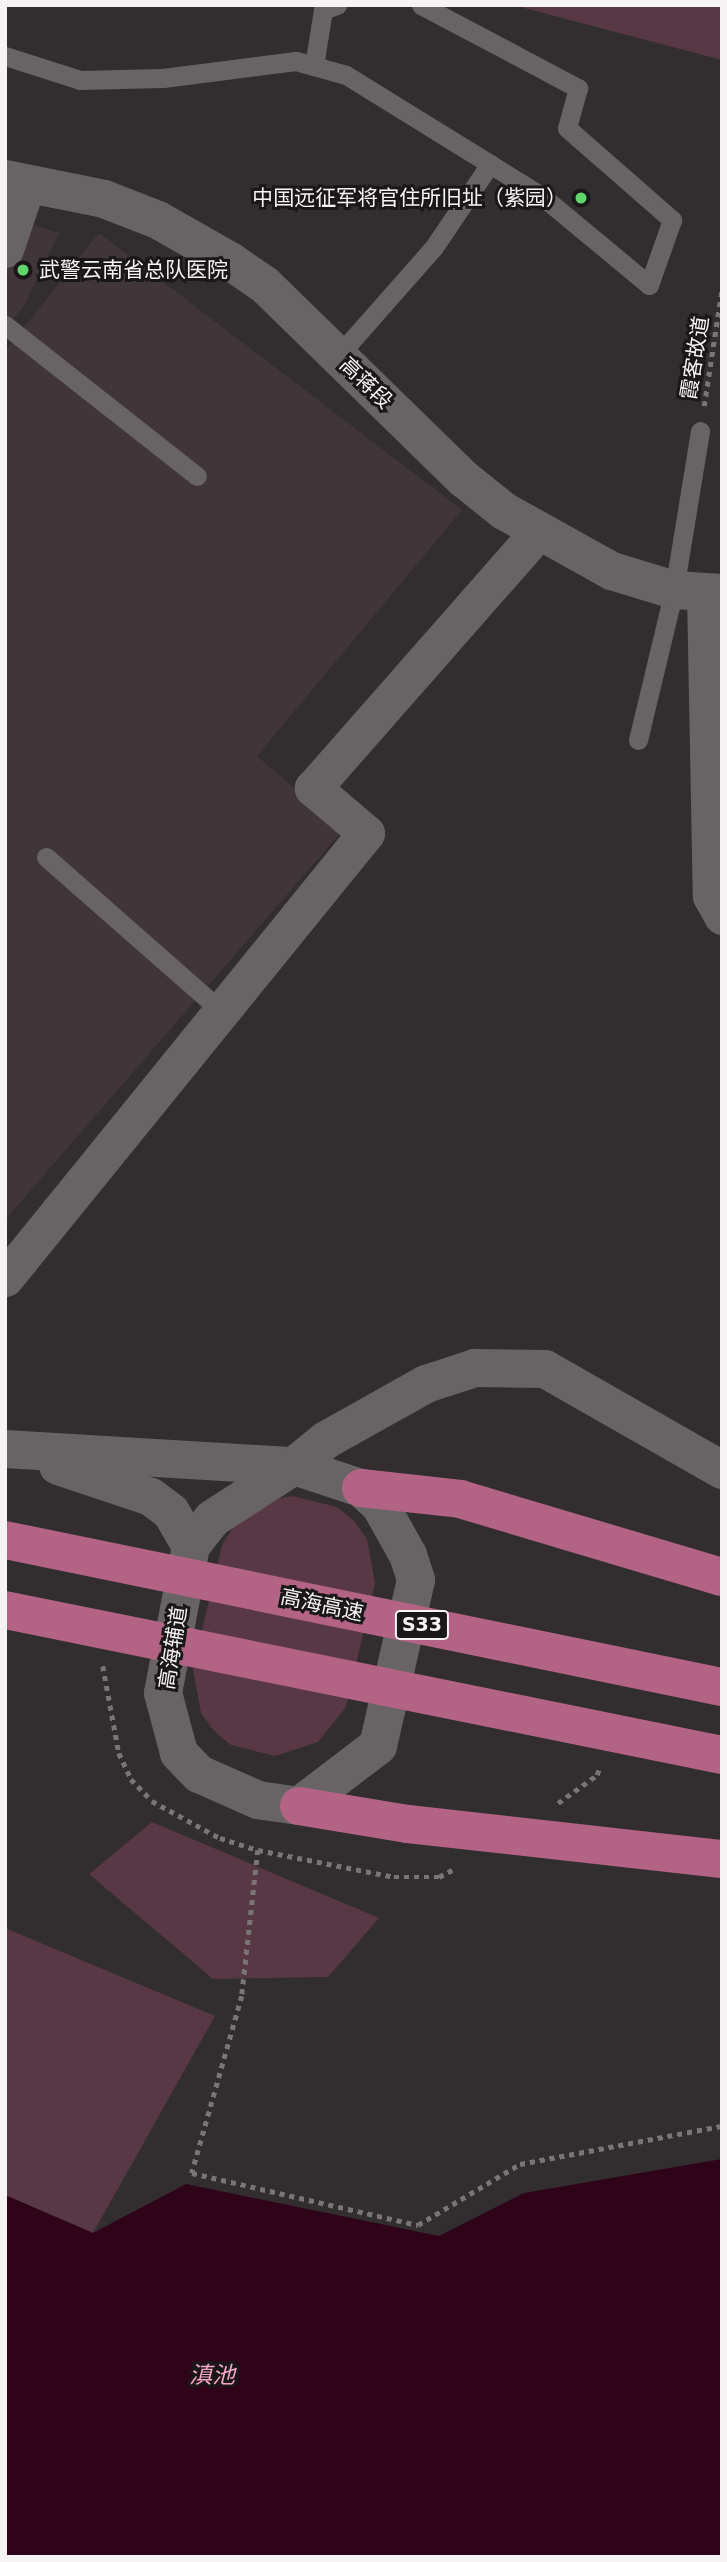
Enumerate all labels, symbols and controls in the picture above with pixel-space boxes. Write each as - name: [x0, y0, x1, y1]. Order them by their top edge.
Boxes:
- place label: 中国远征军将官住所旧址（紫园）: [252, 185, 567, 211]
- marker: 中国远征军将官住所旧址（紫园）: [573, 190, 589, 206]
- place label: 武警云南省总队医院: [39, 257, 228, 283]
- marker: 武警云南省总队医院: [13, 260, 33, 280]
- street label: 霞客故道: [676, 315, 714, 401]
- street label: 高蒋段: [335, 352, 397, 414]
- street label: 高海高速: [278, 1584, 366, 1626]
- street label: 高海辅道: [154, 1605, 192, 1691]
- road number: S33: [394, 1610, 450, 1640]
- water label: 滇池: [189, 2361, 235, 2389]

